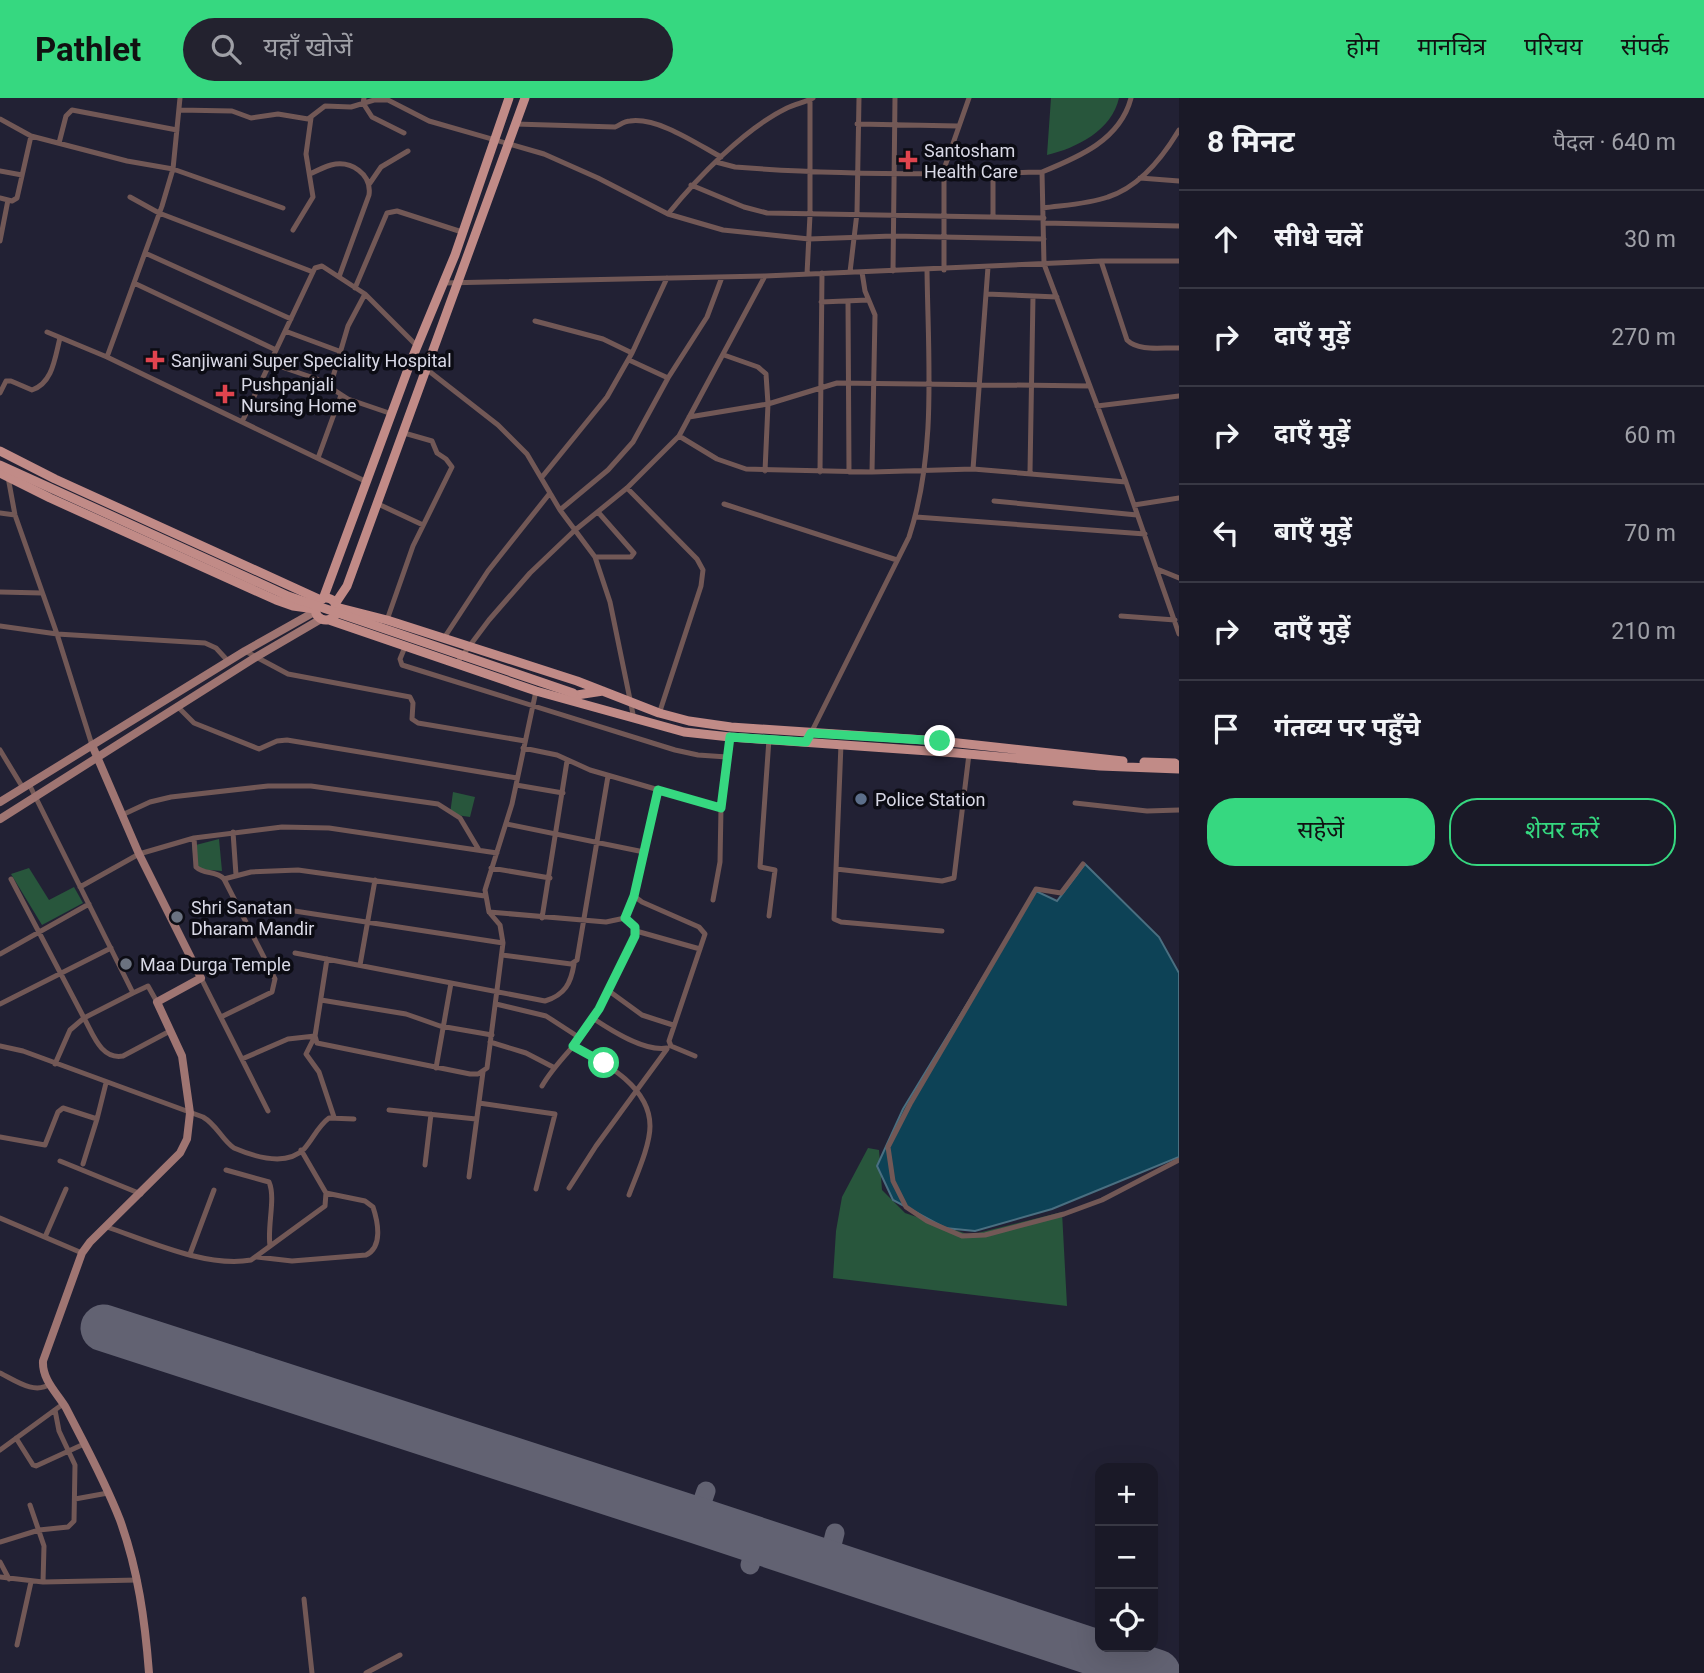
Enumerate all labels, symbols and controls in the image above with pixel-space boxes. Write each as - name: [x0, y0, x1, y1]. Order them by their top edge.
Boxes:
- search box: [183, 18, 673, 81]
- text: Pathlet: [35, 30, 141, 69]
- icon: search: [207, 30, 245, 68]
- text: यहाँ खोजें: [263, 32, 353, 62]
- text: होम: [1346, 33, 1379, 61]
- text: मानचित्र: [1417, 33, 1486, 61]
- text: परिचय: [1524, 33, 1583, 61]
- text: संपर्क: [1621, 33, 1669, 61]
- text: 8 मिनट: [1207, 124, 1295, 159]
- text: पैदल · 640 m: [1553, 129, 1676, 156]
- place label: Santosham Health Care: [924, 140, 1018, 182]
- marker: Santosham Health Care: [898, 150, 918, 170]
- icon: ahead: [1207, 220, 1245, 258]
- text: सीधे चलें: [1274, 222, 1362, 252]
- text: 30 m: [1624, 226, 1676, 253]
- icon: right: [1207, 318, 1245, 356]
- text: दाएँ मुड़ें: [1274, 320, 1350, 350]
- text: 270 m: [1611, 324, 1676, 351]
- marker: Sanjiwani Super Speciality Hospital: [145, 350, 165, 370]
- place label: Sanjiwani Super Speciality Hospital: [171, 350, 452, 371]
- place label: Pushpanjali Nursing Home: [241, 374, 356, 416]
- marker: Pushpanjali Nursing Home: [215, 384, 235, 404]
- icon: right: [1207, 416, 1245, 454]
- text: दाएँ मुड़ें: [1274, 418, 1350, 448]
- text: 60 m: [1624, 422, 1676, 449]
- icon: left: [1207, 514, 1245, 552]
- text: बाएँ मुड़ें: [1274, 516, 1352, 546]
- text: 70 m: [1624, 520, 1676, 547]
- icon: right: [1207, 612, 1245, 650]
- text: दाएँ मुड़ें: [1274, 614, 1350, 644]
- text: 210 m: [1611, 618, 1676, 645]
- icon: arrive: [1207, 710, 1245, 748]
- text: गंतव्य पर पहुँचे: [1274, 712, 1421, 742]
- route end: [924, 725, 955, 756]
- place label: Police Station: [875, 789, 986, 810]
- marker: Police Station: [853, 791, 869, 807]
- button: सहेजें: [1207, 798, 1435, 866]
- button: शेयर करें: [1449, 798, 1676, 866]
- place label: Shri Sanatan Dharam Mandir: [191, 897, 314, 939]
- marker: Shri Sanatan Dharam Mandir: [169, 909, 185, 925]
- place label: Maa Durga Temple: [140, 954, 291, 975]
- marker: Maa Durga Temple: [118, 956, 134, 972]
- route start: [588, 1047, 619, 1078]
- map controls: [1095, 1463, 1158, 1652]
- button: +: [1095, 1463, 1158, 1526]
- button: −: [1095, 1526, 1158, 1589]
- button: locate: [1095, 1589, 1158, 1652]

